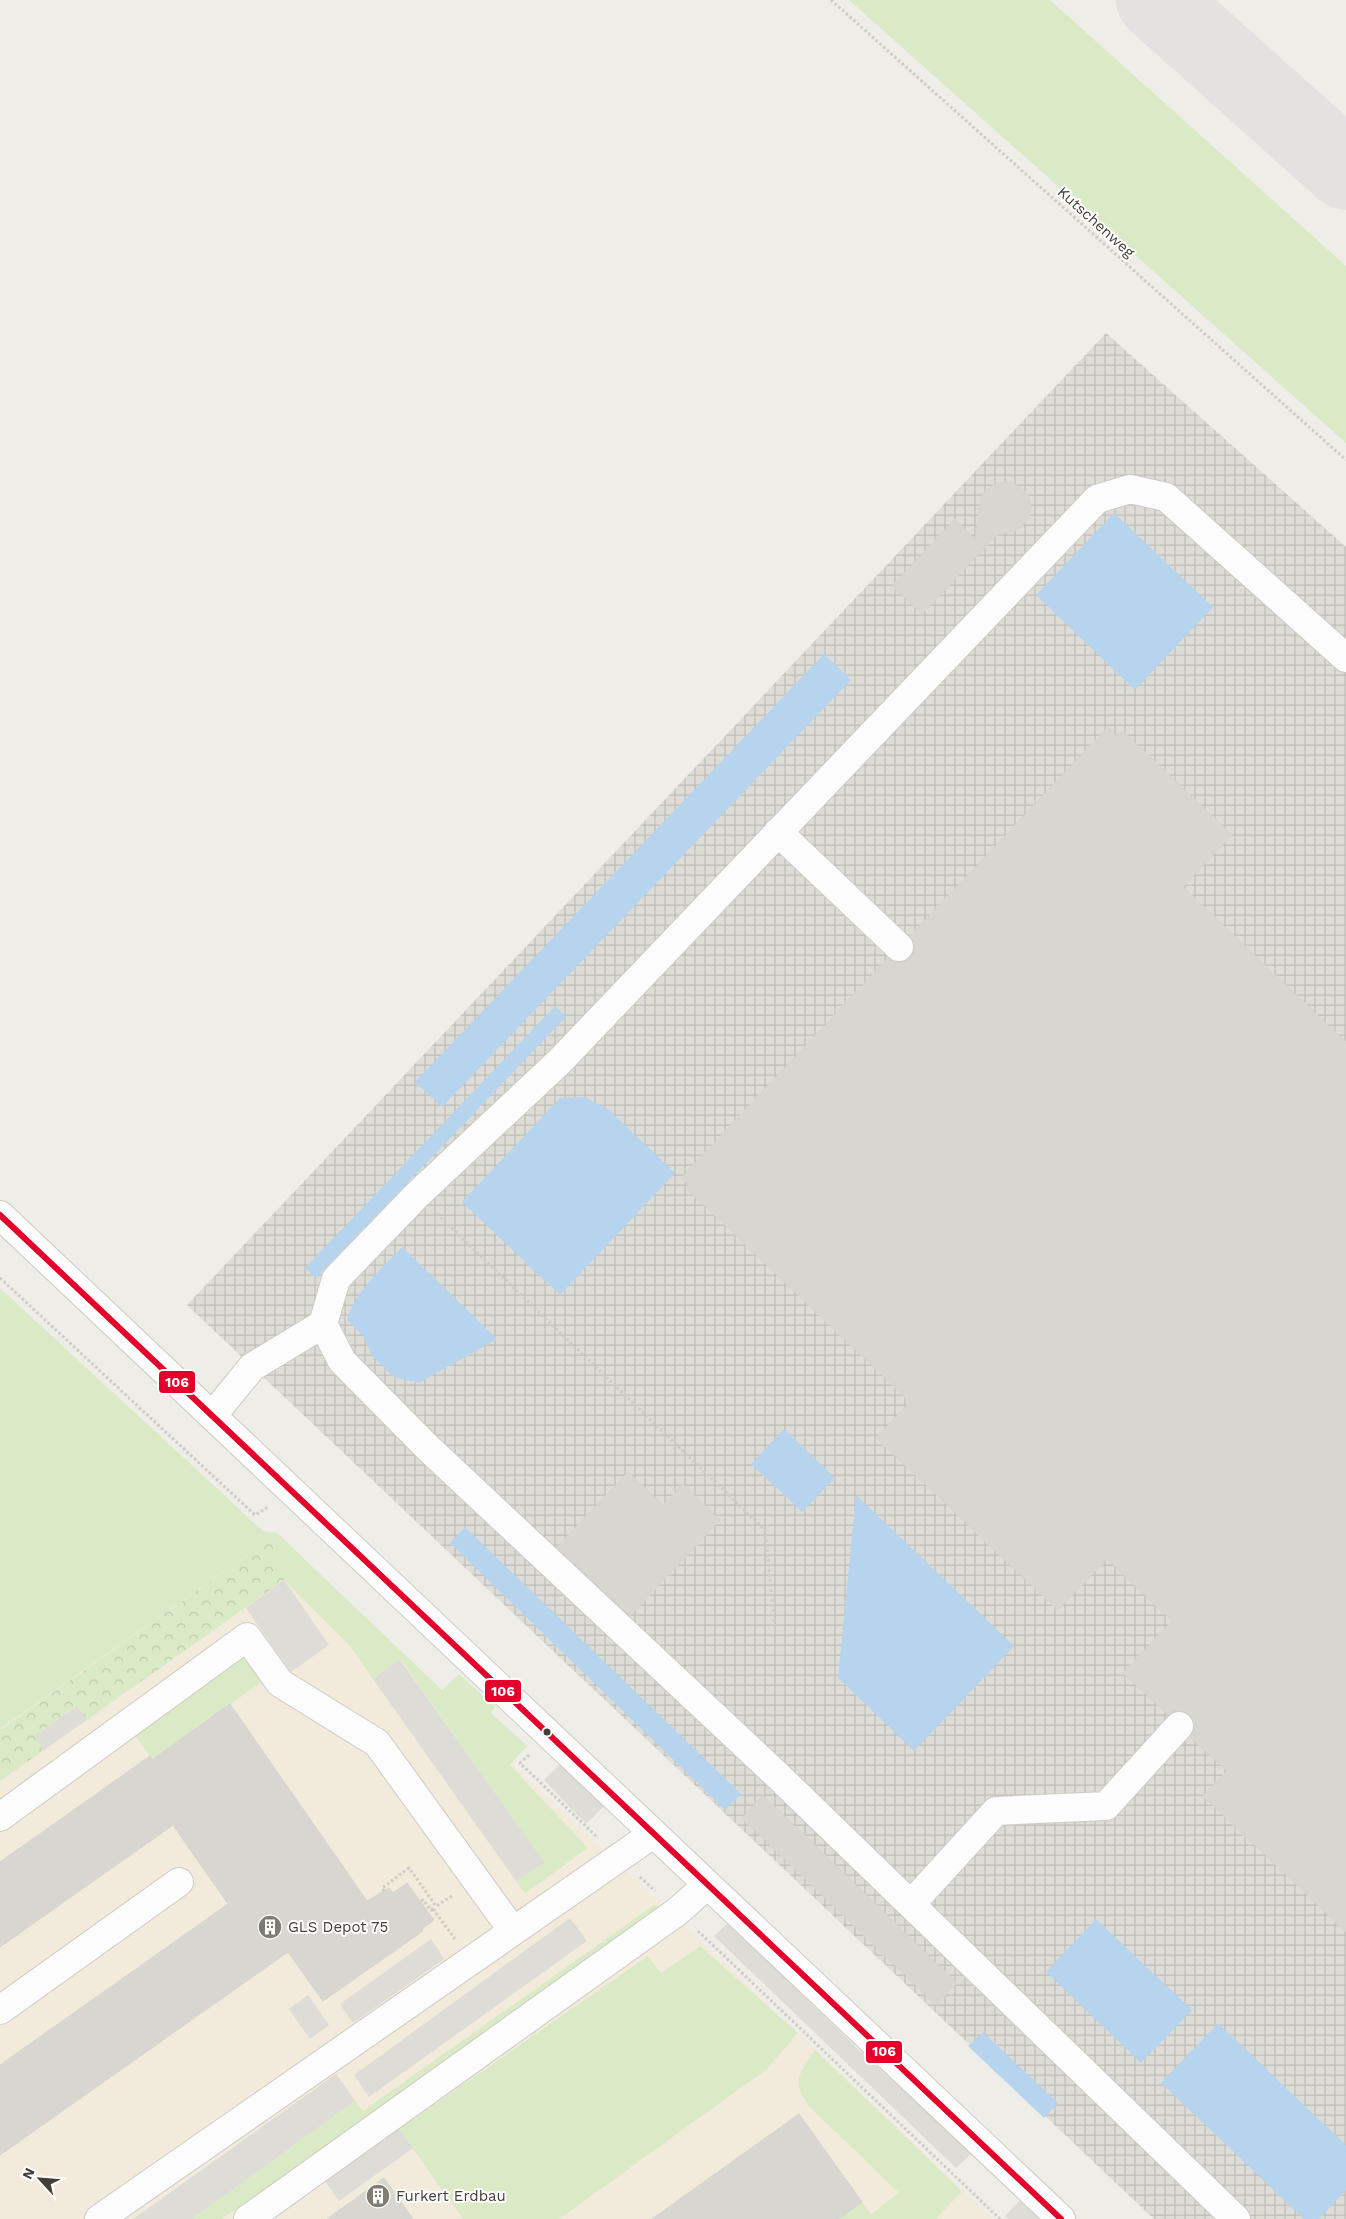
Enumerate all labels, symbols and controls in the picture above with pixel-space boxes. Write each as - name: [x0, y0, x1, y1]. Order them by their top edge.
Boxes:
- street label: Kutschenweg: [1054, 183, 1138, 261]
- line badge: 106: [158, 1370, 196, 1394]
- text: 106: [165, 1374, 189, 1390]
- line badge: 106: [484, 1679, 522, 1703]
- text: 106: [491, 1683, 515, 1699]
- unlabelled marker: [542, 1727, 552, 1737]
- building icon: GLS Depot 75: [257, 1914, 283, 1940]
- place label: GLS Depot 75: [288, 1918, 388, 1936]
- line badge: 106: [865, 2040, 903, 2064]
- text: 106: [872, 2043, 896, 2059]
- north arrow: [15, 2154, 65, 2204]
- text: N: [19, 2165, 38, 2181]
- building icon: Furkert Erdbau: [365, 2183, 391, 2209]
- place label: Furkert Erdbau: [396, 2187, 506, 2205]

